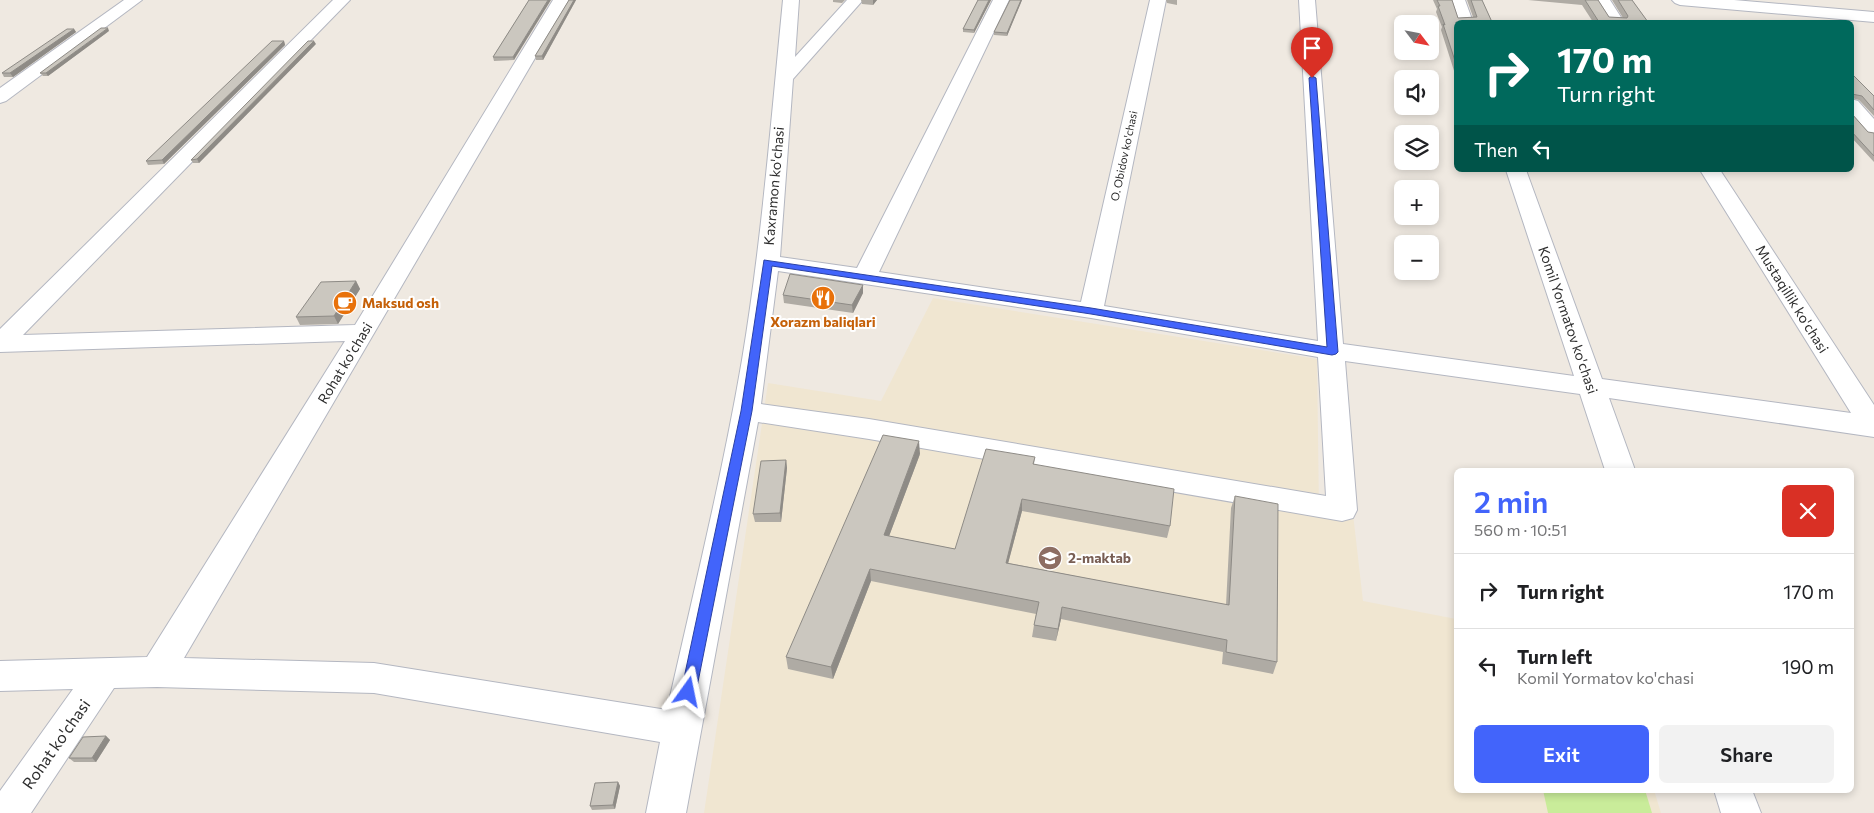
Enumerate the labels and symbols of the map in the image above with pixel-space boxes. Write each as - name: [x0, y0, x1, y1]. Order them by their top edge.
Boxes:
- north arrow: [1394, 15, 1439, 60]
- pin: [1291, 27, 1333, 78]
- street label: O. Obidov ko'chasi: [1108, 109, 1139, 202]
- street label: Kaxramon ko'chasi: [760, 126, 787, 246]
- street label: Mustaqillik ko'chasi: [1752, 242, 1832, 356]
- street label: Komil Yormatov ko'chasi: [1535, 244, 1602, 396]
- restaurant icon: Xorazm baliqlari: [810, 285, 836, 311]
- cafe icon: Maksud osh: [332, 290, 358, 316]
- place label: Maksud osh: [362, 294, 439, 311]
- place label: Xorazm baliqlari: [770, 313, 876, 330]
- street label: Rohat ko'chasi: [314, 319, 375, 406]
- school or university icon: 2-maktab: [1037, 545, 1063, 571]
- place label: 2-maktab: [1068, 549, 1131, 566]
- position arrow: [661, 665, 713, 717]
- street label: Rohat ko'chasi: [18, 695, 93, 792]

